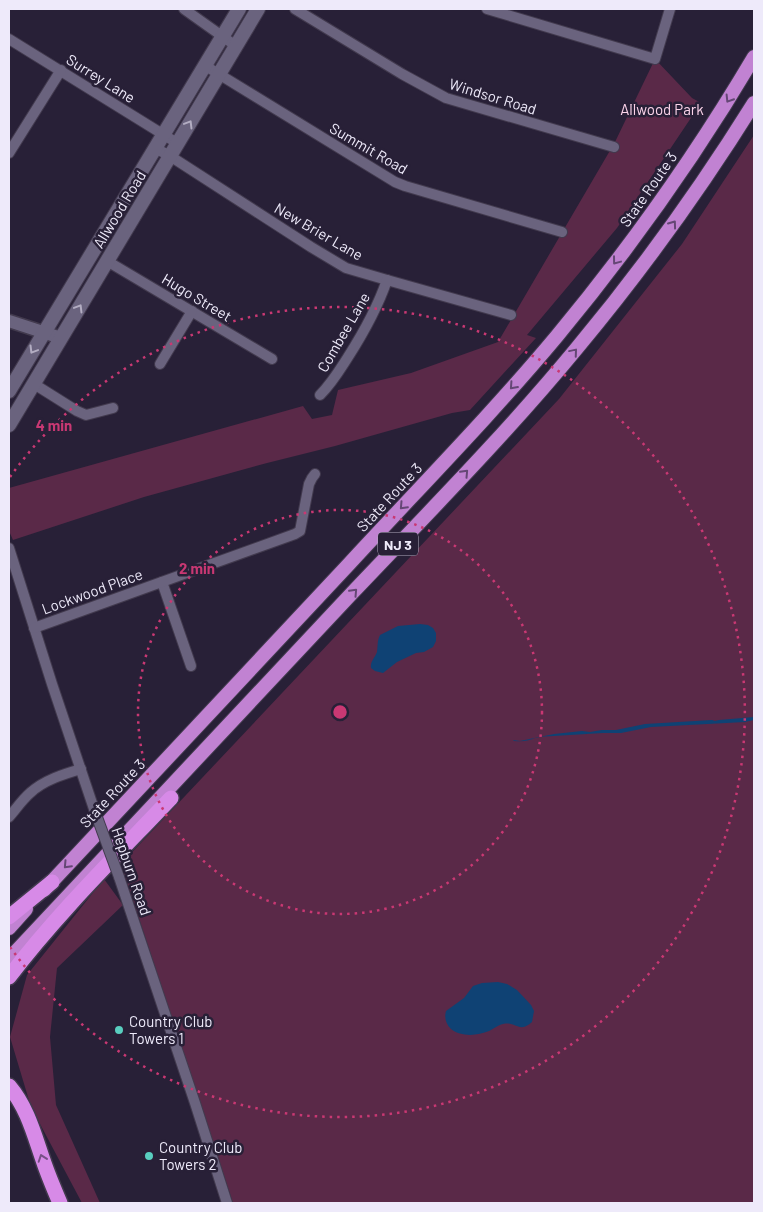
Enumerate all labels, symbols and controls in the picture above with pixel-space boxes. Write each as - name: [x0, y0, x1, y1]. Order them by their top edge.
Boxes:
- street label: Surrey Lane: [63, 50, 139, 106]
- street label: Windsor Road: [447, 74, 539, 118]
- one-way arrow: [725, 93, 735, 102]
- park label: Allwood Park: [620, 100, 704, 118]
- street label: Summit Road: [327, 118, 411, 178]
- one-way arrow: [183, 120, 193, 129]
- street label: State Route 3: [616, 148, 680, 230]
- street label: Allwood Road: [89, 167, 149, 251]
- street label: New Brier Lane: [272, 198, 366, 264]
- one-way arrow: [667, 220, 676, 230]
- one-way arrow: [613, 255, 622, 265]
- street label: Hugo Street: [159, 269, 235, 325]
- street label: Combee Lane: [313, 289, 373, 375]
- one-way arrow: [72, 305, 82, 314]
- one-way arrow: [29, 345, 39, 354]
- one-way arrow: [568, 349, 576, 358]
- one-way arrow: [510, 381, 519, 390]
- text: 4 min: [36, 416, 72, 434]
- street label: State Route 3: [353, 459, 425, 535]
- one-way arrow: [459, 470, 468, 479]
- one-way arrow: [399, 500, 408, 509]
- road number: NJ 3: [378, 532, 418, 556]
- text: 2 min: [179, 559, 215, 577]
- street label: Lockwood Place: [39, 564, 145, 618]
- one-way arrow: [348, 588, 357, 597]
- centre of rings: [331, 703, 349, 721]
- street label: State Route 3: [76, 755, 148, 831]
- street label: Hepburn Road: [109, 825, 155, 917]
- one-way arrow: [64, 859, 73, 868]
- place label: Country Club Towers 1: [129, 1012, 212, 1047]
- marker: Country Club Towers 1: [113, 1024, 125, 1036]
- place label: Country Club Towers 2: [159, 1138, 242, 1173]
- marker: Country Club Towers 2: [143, 1150, 155, 1162]
- one-way arrow: [38, 1154, 48, 1163]

